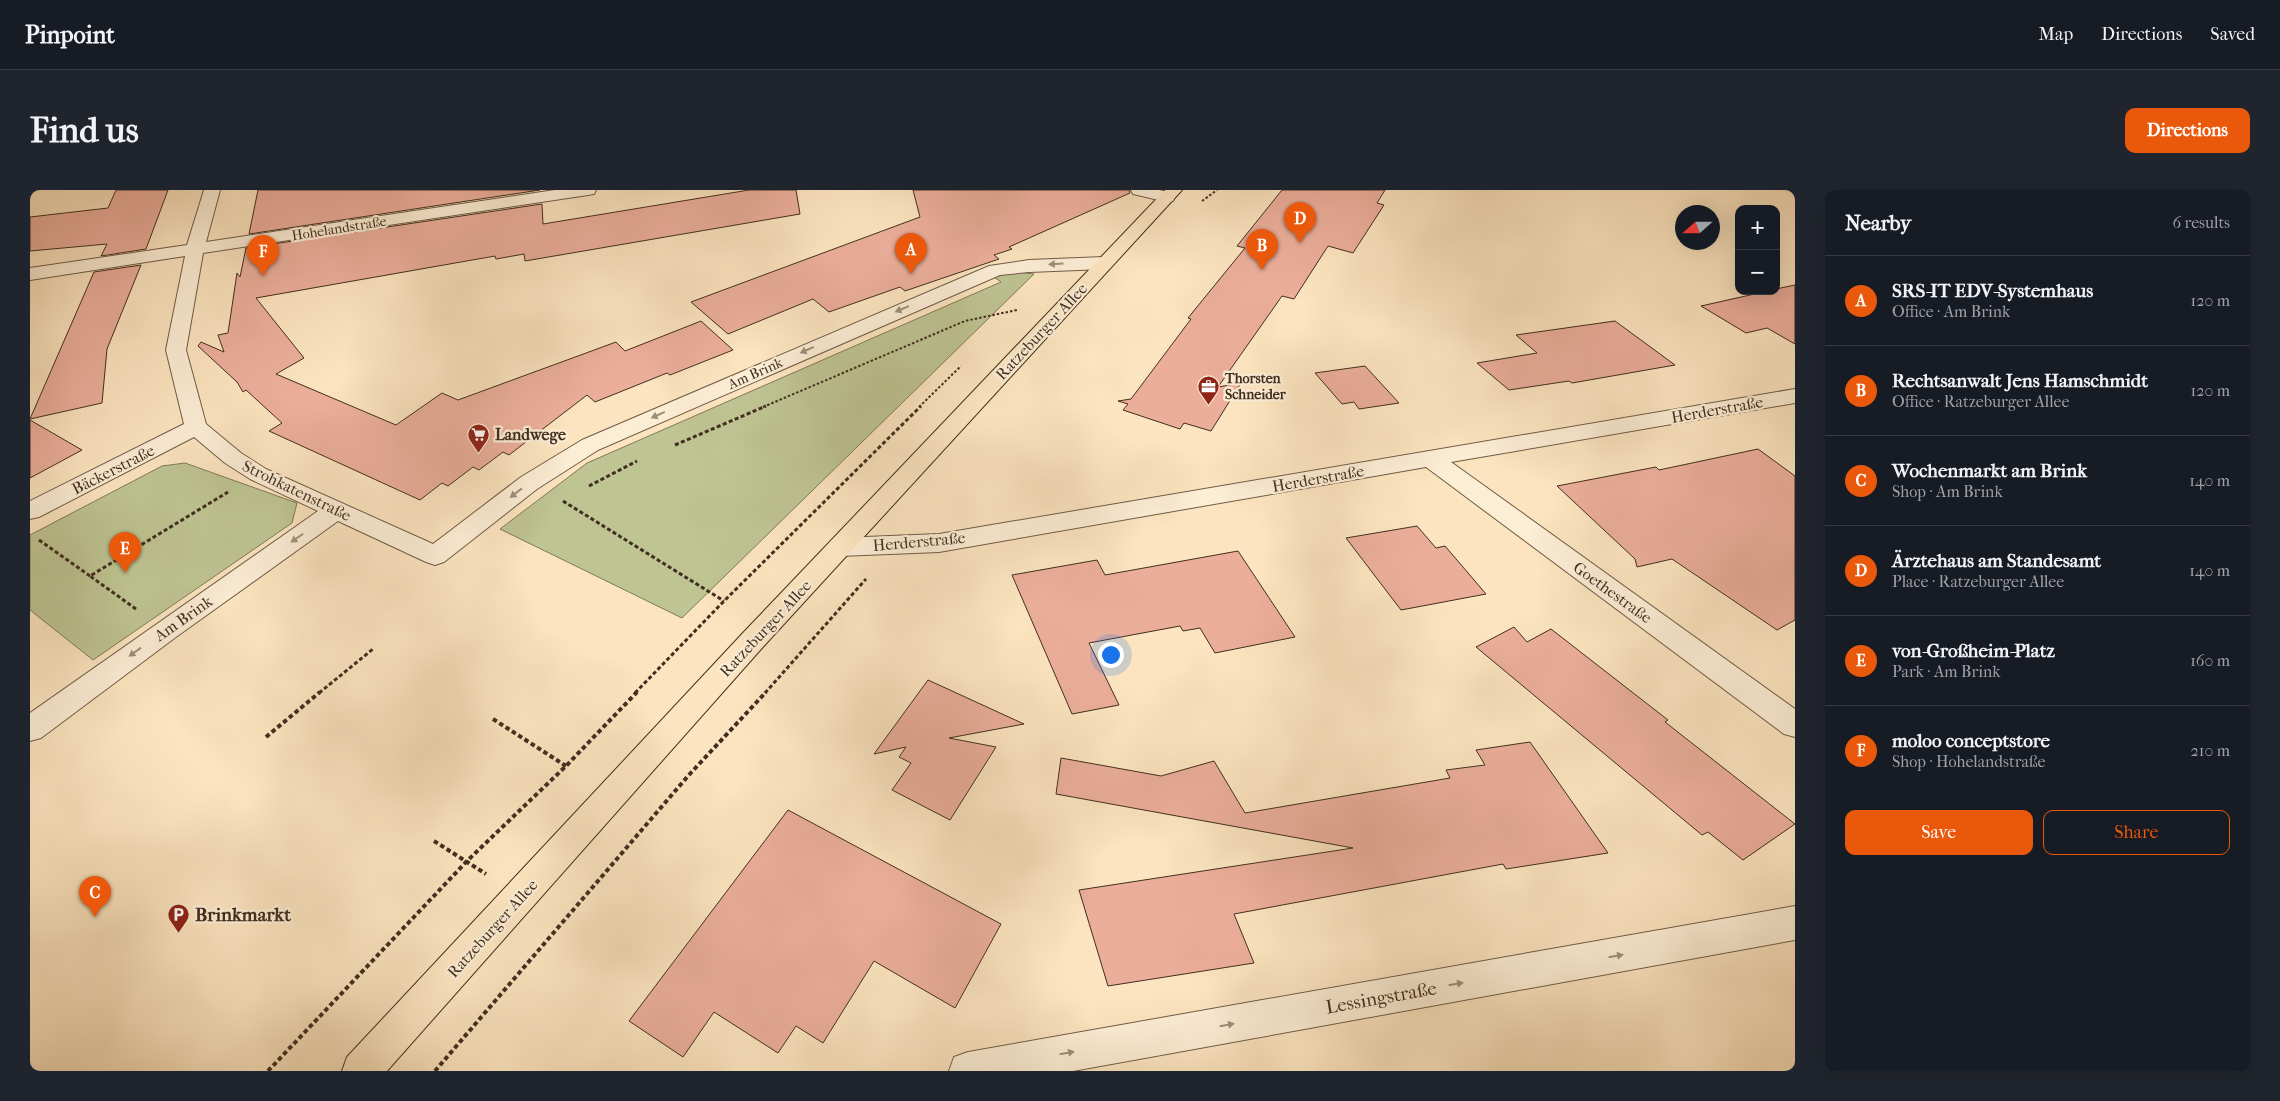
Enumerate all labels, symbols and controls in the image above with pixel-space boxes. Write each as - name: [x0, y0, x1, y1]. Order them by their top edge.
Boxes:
- text: Pinpoint: [25, 21, 115, 49]
- text: Map: [2039, 24, 2073, 45]
- text: Directions: [2101, 24, 2182, 45]
- text: Saved: [2210, 24, 2255, 45]
- button: Directions: [2125, 108, 2250, 153]
- text: Find us: [30, 110, 139, 151]
- pin: D: [1284, 202, 1316, 243]
- north arrow: [1675, 205, 1720, 250]
- map controls: [1735, 205, 1780, 295]
- button: +: [1735, 205, 1780, 250]
- text: Nearby: [1845, 211, 1911, 235]
- street label: Hohelandstraße: [290, 213, 388, 244]
- text: 6 results: [2172, 213, 2230, 232]
- pin: B: [1246, 229, 1278, 270]
- pin: A: [895, 233, 927, 274]
- pin: F: [247, 235, 279, 276]
- button: −: [1735, 250, 1780, 295]
- one-way arrow: [1047, 261, 1063, 269]
- street label: Ratzeburger Allee: [992, 279, 1091, 384]
- text: SRS-IT EDV-Systemhaus: [1892, 280, 2093, 302]
- text: A: [1856, 291, 1866, 310]
- text: 120 m: [2191, 291, 2230, 310]
- text: Office · Am Brink: [1892, 302, 2010, 321]
- one-way arrow: [894, 306, 909, 314]
- one-way arrow: [800, 347, 814, 355]
- street label: Am Brink: [724, 354, 786, 393]
- place label: Thorsten Schneider: [1224, 370, 1287, 403]
- text: Rechtsanwalt Jens Hamschmidt: [1892, 370, 2148, 392]
- office icon: Thorsten Schneider: [1197, 374, 1221, 405]
- text: B: [1856, 381, 1866, 400]
- text: 120 m: [2191, 381, 2230, 400]
- street label: Herderstraße: [1670, 392, 1765, 427]
- text: Office · Ratzeburger Allee: [1892, 392, 2069, 411]
- one-way arrow: [651, 412, 665, 420]
- supermarket icon: Landwege: [467, 422, 491, 453]
- place label: Landwege: [495, 425, 566, 445]
- street label: Bäckerstraße: [69, 441, 158, 498]
- street label: Strohkatenstraße: [239, 456, 354, 525]
- text: Wochenmarkt am Brink: [1892, 460, 2087, 482]
- street label: Herderstraße: [1271, 461, 1366, 496]
- text: C: [1856, 471, 1866, 490]
- text: 140 m: [2189, 471, 2230, 490]
- text: Shop · Am Brink: [1892, 482, 2003, 501]
- one-way arrow: [509, 488, 523, 498]
- street label: Herderstraße: [872, 528, 966, 555]
- pin: E: [109, 532, 141, 573]
- one-way arrow: [290, 533, 304, 543]
- text: Ärztehaus am Standesamt: [1892, 550, 2101, 572]
- street label: Goethestraße: [1570, 558, 1656, 627]
- text: D: [1855, 561, 1867, 580]
- text: 140 m: [2189, 561, 2230, 580]
- text: Place · Ratzeburger Allee: [1892, 572, 2064, 591]
- street label: Ratzeburger Allee: [716, 576, 815, 681]
- street label: Am Brink: [150, 591, 217, 646]
- text: von-Großheim-Platz: [1892, 640, 2055, 662]
- your location: [1098, 642, 1124, 668]
- one-way arrow: [128, 647, 142, 657]
- text: E: [1856, 651, 1866, 670]
- text: 160 m: [2190, 651, 2230, 670]
- text: Park · Am Brink: [1892, 662, 2000, 681]
- text: moloo conceptstore: [1892, 730, 2050, 752]
- text: F: [1857, 741, 1865, 760]
- text: 210 m: [2191, 741, 2230, 760]
- text: Shop · Hohelandstraße: [1892, 752, 2046, 771]
- button: Save: [1845, 810, 2033, 855]
- button: Share: [2043, 810, 2230, 855]
- street label: Ratzeburger Allee: [443, 875, 542, 981]
- pin: C: [79, 876, 111, 917]
- parking icon: Brinkmarkt: [167, 902, 191, 933]
- place label: Brinkmarkt: [195, 904, 291, 926]
- one-way arrow: [1609, 951, 1625, 959]
- street label: Lessingstraße: [1324, 977, 1438, 1019]
- one-way arrow: [1449, 980, 1465, 988]
- one-way arrow: [1220, 1020, 1236, 1028]
- one-way arrow: [1060, 1048, 1076, 1056]

